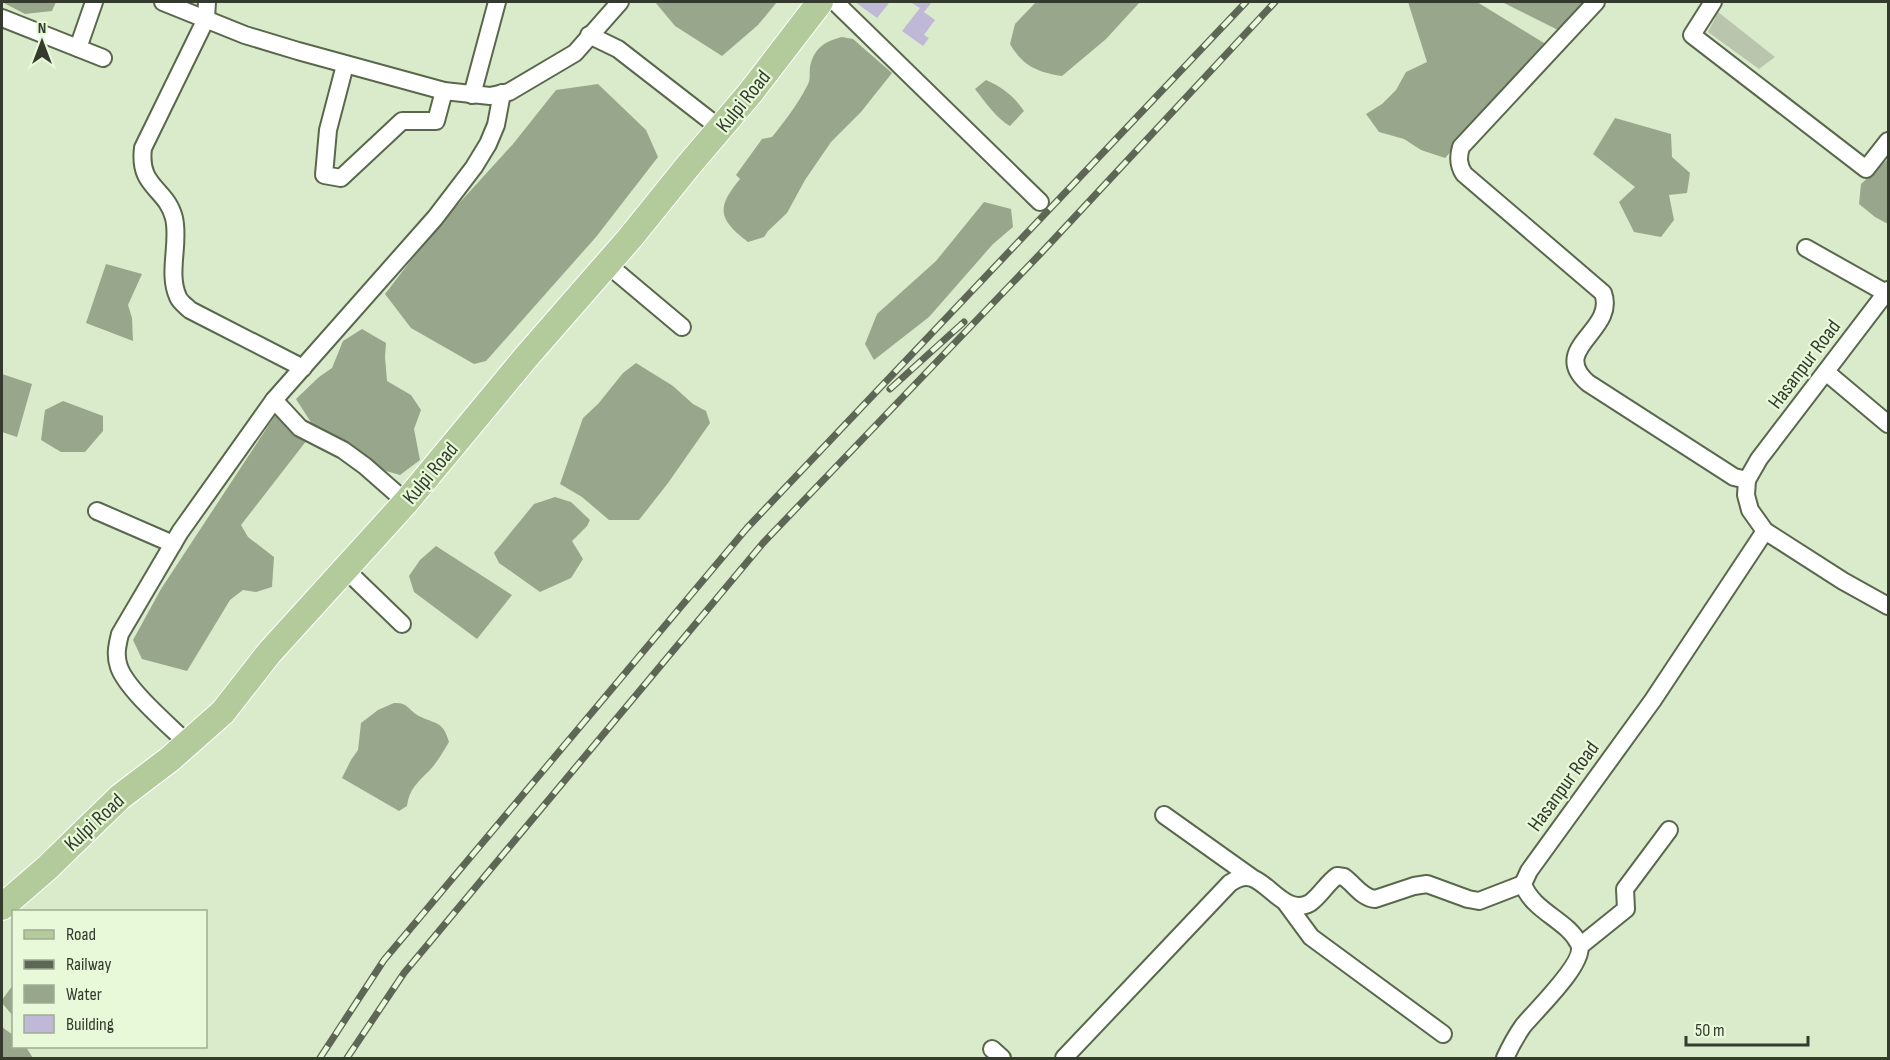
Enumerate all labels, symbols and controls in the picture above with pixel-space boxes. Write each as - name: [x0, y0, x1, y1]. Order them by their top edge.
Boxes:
- north arrow: [12, 12, 72, 72]
- text: N: [38, 19, 46, 38]
- street label: Kulpi Road: [711, 65, 776, 137]
- street label: Hasanpur Road: [1763, 315, 1846, 414]
- street label: Kulpi Road: [397, 437, 463, 509]
- street label: Hasanpur Road: [1522, 736, 1604, 836]
- street label: Kulpi Road: [59, 788, 130, 856]
- legend: [12, 910, 207, 1048]
- text: Road: [66, 924, 96, 945]
- text: Railway: [66, 954, 111, 975]
- text: Water: [66, 984, 102, 1005]
- scale bar: [1686, 1009, 1808, 1047]
- text: Building: [66, 1014, 114, 1035]
- text: 50 m: [1695, 1020, 1725, 1041]

